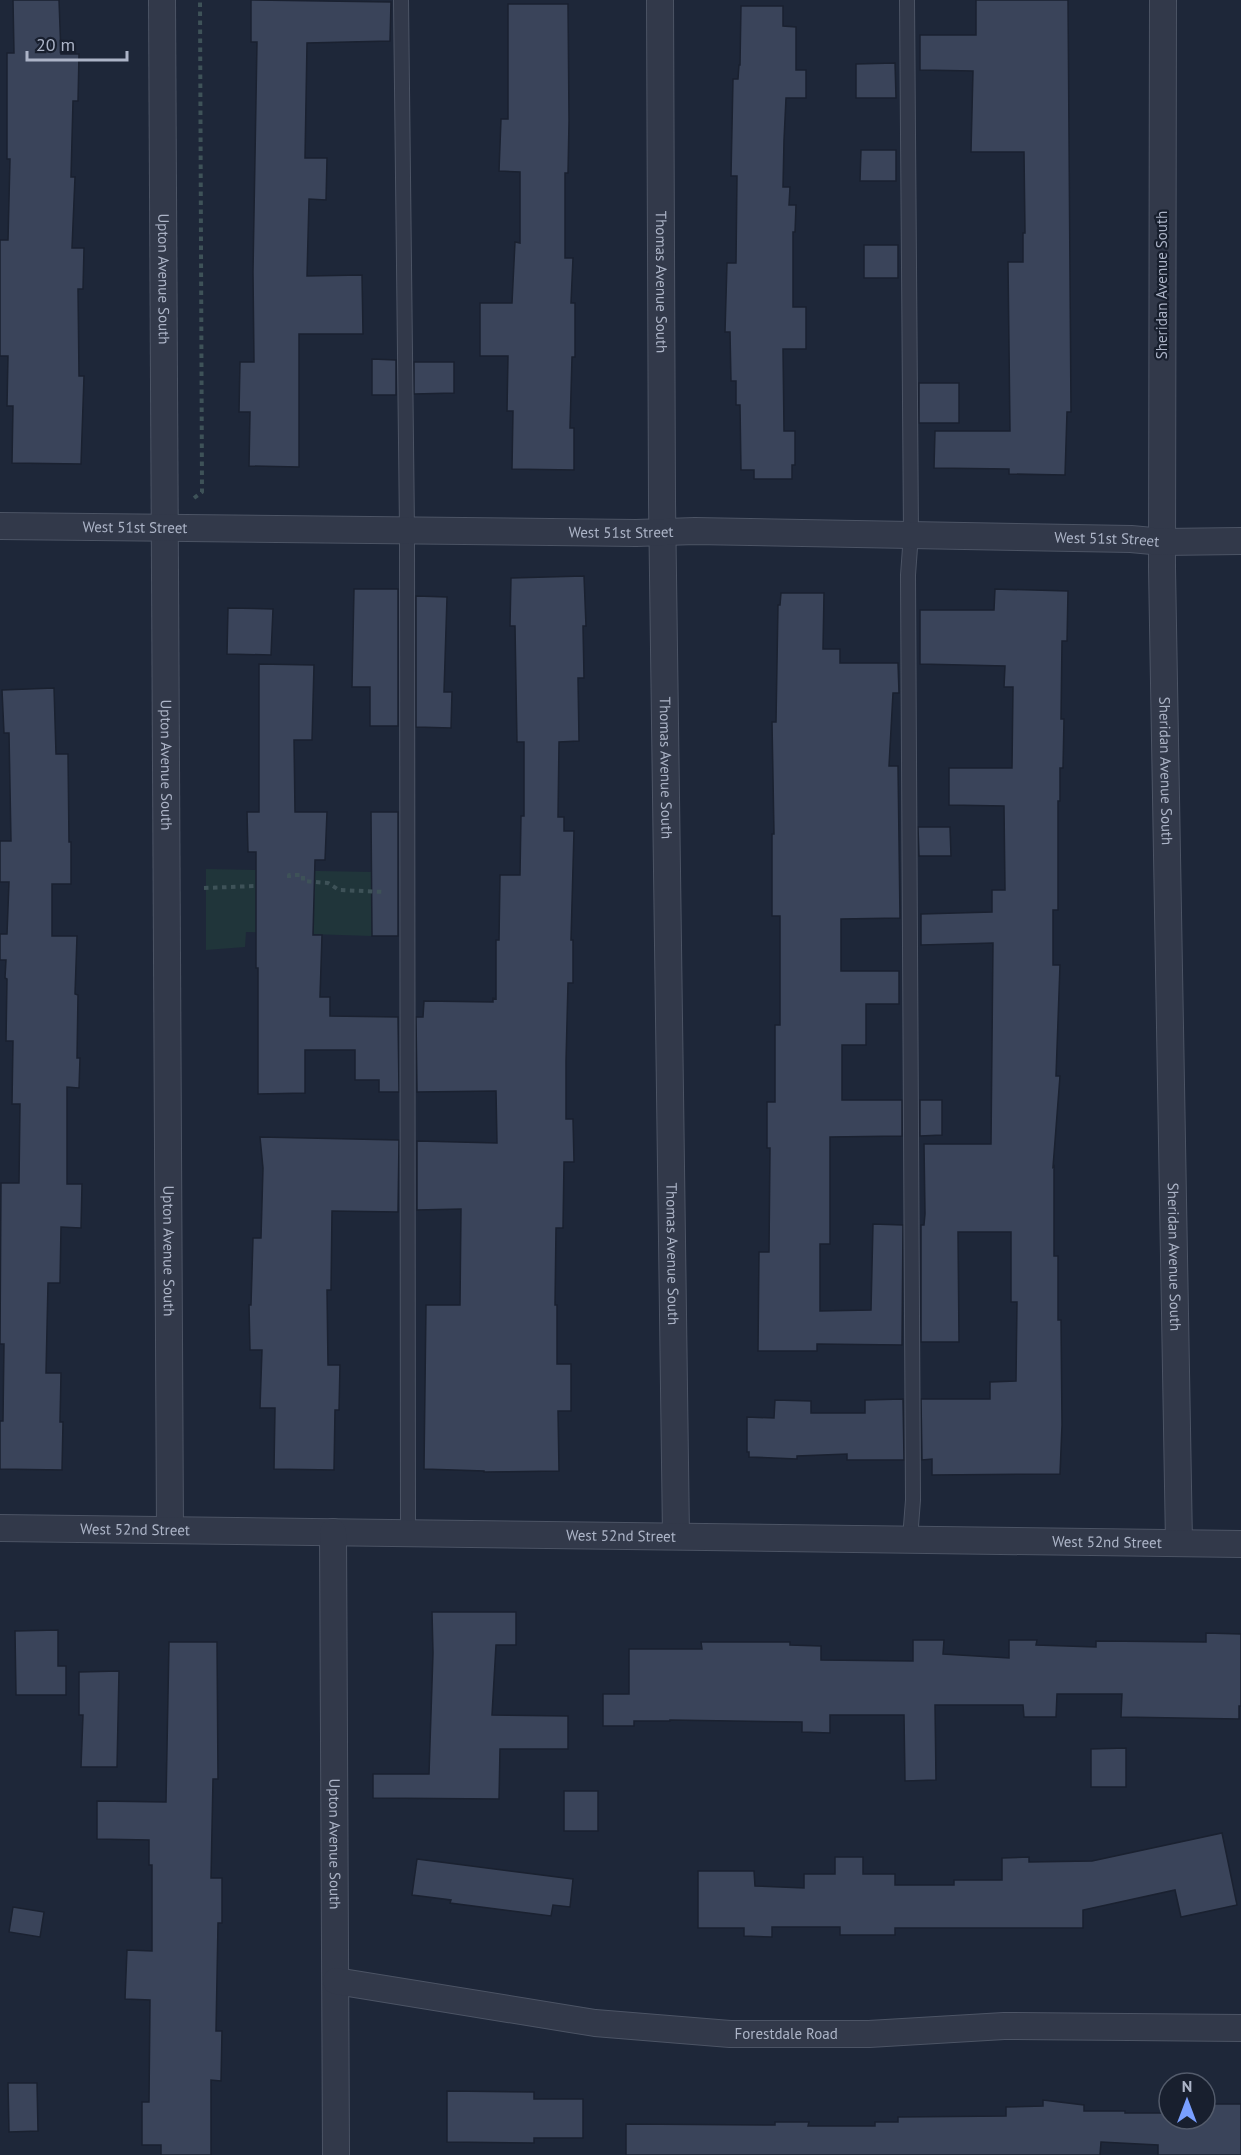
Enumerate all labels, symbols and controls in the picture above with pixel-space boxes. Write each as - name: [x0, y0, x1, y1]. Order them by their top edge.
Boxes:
- scale bar: [27, 24, 128, 62]
- text: 20 m: [36, 33, 75, 56]
- street label: Thomas Avenue South: [652, 211, 671, 353]
- street label: Sheridan Avenue South: [1152, 211, 1171, 359]
- street label: Upton Avenue South: [154, 213, 174, 345]
- street label: West 51st Street: [82, 517, 188, 537]
- street label: West 51st Street: [568, 522, 674, 542]
- street label: West 51st Street: [1054, 528, 1160, 551]
- street label: Thomas Avenue South: [656, 697, 677, 839]
- street label: Sheridan Avenue South: [1155, 697, 1177, 845]
- street label: Upton Avenue South: [157, 699, 176, 831]
- street label: Sheridan Avenue South: [1164, 1182, 1185, 1331]
- street label: Thomas Avenue South: [662, 1183, 683, 1325]
- street label: Upton Avenue South: [159, 1185, 179, 1317]
- street label: West 52nd Street: [80, 1519, 190, 1539]
- street label: West 52nd Street: [566, 1525, 676, 1546]
- street label: West 52nd Street: [1052, 1532, 1162, 1552]
- street label: Upton Avenue South: [325, 1778, 345, 1910]
- street label: Forestdale Road: [735, 2024, 838, 2043]
- north arrow: [1157, 2071, 1217, 2131]
- text: N: [1182, 2076, 1192, 2096]

